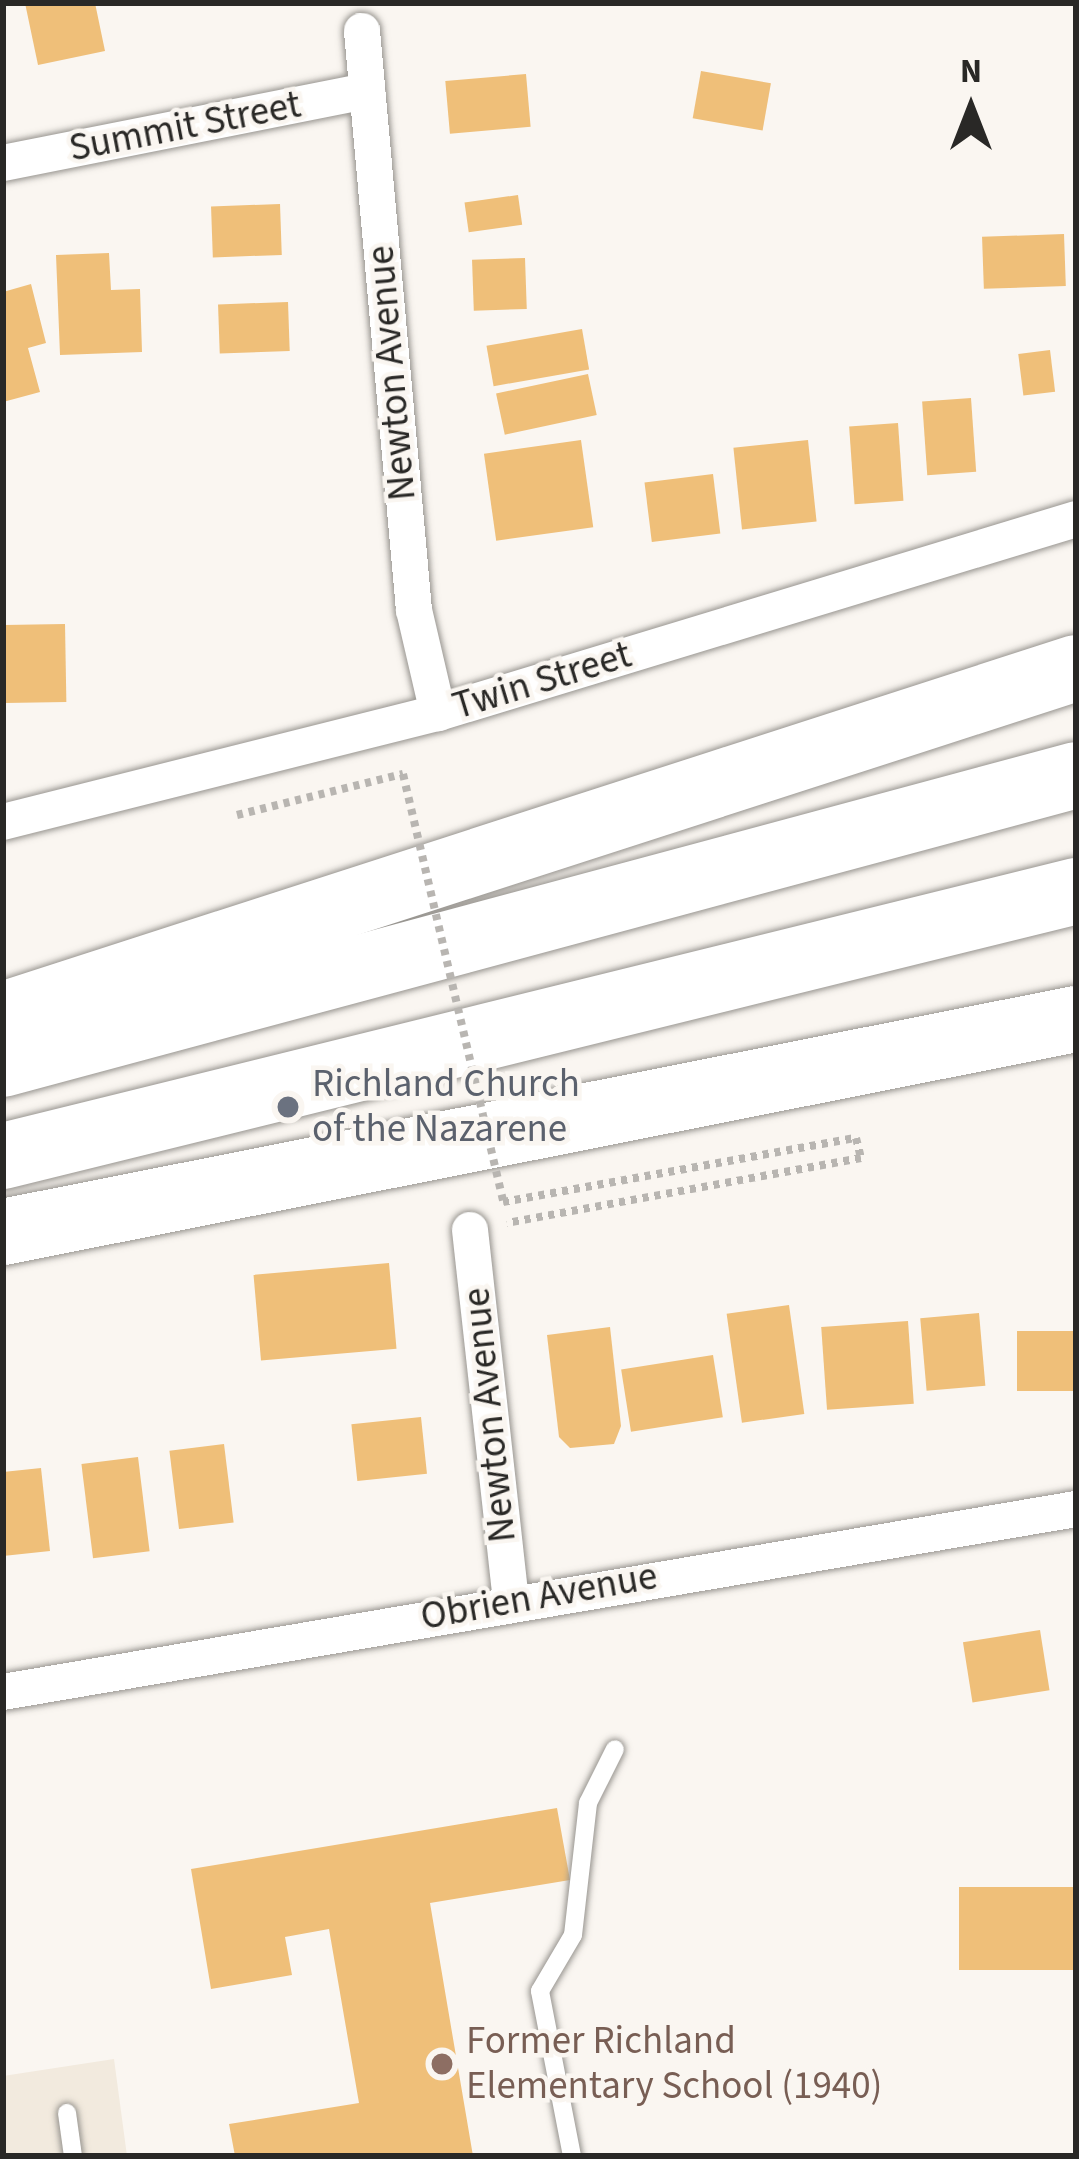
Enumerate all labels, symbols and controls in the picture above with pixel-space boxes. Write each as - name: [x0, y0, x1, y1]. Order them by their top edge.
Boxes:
- north arrow: [911, 48, 1031, 168]
- text: N: [960, 48, 982, 95]
- street label: Summit Street: [65, 82, 305, 172]
- street label: Newton Avenue: [358, 243, 426, 503]
- street label: Twin Street: [447, 632, 637, 730]
- place label: Richland Church of the Nazarene: [312, 1062, 580, 1153]
- marker: Richland Church of the Nazarene: [275, 1094, 301, 1120]
- street label: Newton Avenue: [453, 1285, 527, 1545]
- street label: Obrien Avenue: [417, 1553, 661, 1641]
- place label: Former Richland Elementary School (1940): [466, 2019, 882, 2110]
- marker: Former Richland Elementary School (1940): [429, 2051, 455, 2077]

